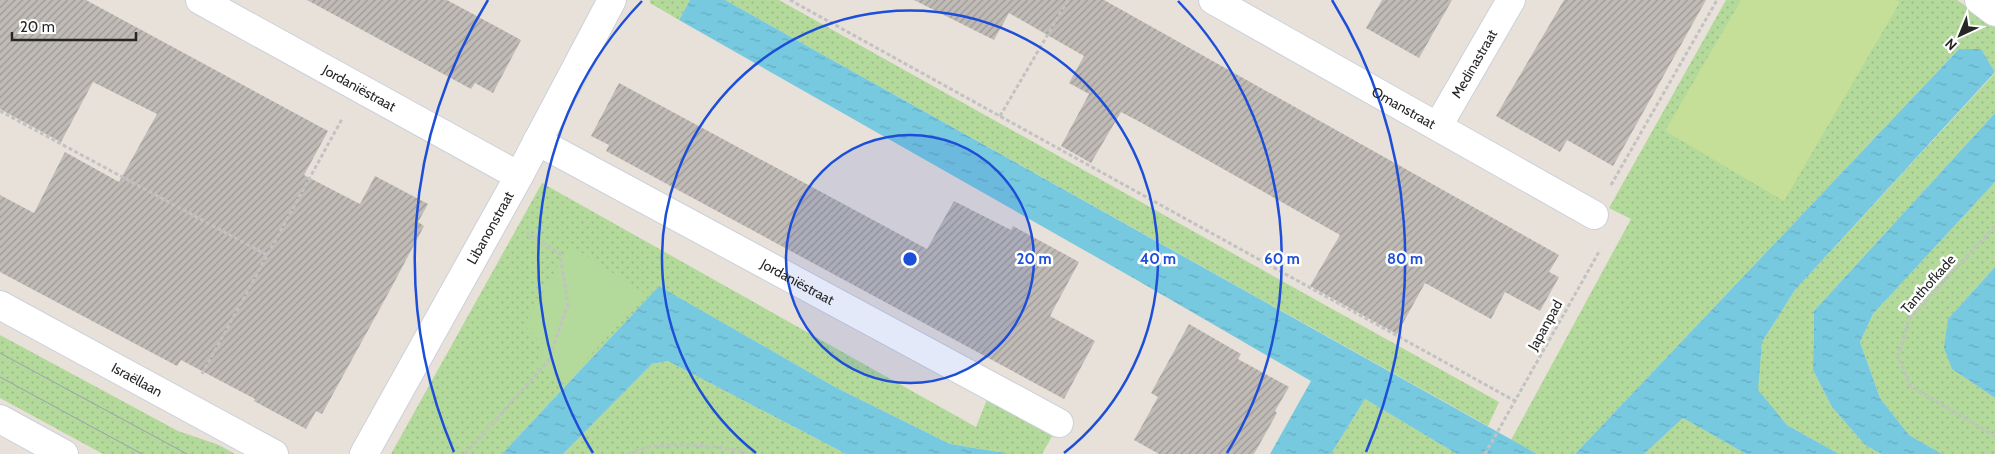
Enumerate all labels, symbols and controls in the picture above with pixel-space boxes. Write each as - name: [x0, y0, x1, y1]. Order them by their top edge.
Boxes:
- scale bar: [12, 10, 136, 42]
- north arrow: [1935, 10, 1985, 60]
- text: 20 m: [20, 18, 55, 36]
- street label: Medinastraat: [1447, 26, 1501, 101]
- text: N: [1941, 34, 1961, 54]
- street label: Jordaniëstraat: [319, 60, 399, 115]
- street label: Omanstraat: [1369, 82, 1439, 133]
- street label: Libanonstraat: [463, 188, 518, 267]
- centre of rings: [901, 250, 919, 268]
- text: 20 m: [1017, 250, 1051, 268]
- text: 40 m: [1140, 250, 1176, 268]
- text: 60 m: [1264, 250, 1300, 268]
- text: 80 m: [1387, 250, 1423, 268]
- street label: Tanthofkade: [1897, 251, 1959, 317]
- street label: Jordaniëstraat: [757, 254, 837, 309]
- street label: Japanpad: [1523, 297, 1566, 354]
- street label: Israëllaan: [108, 358, 166, 401]

